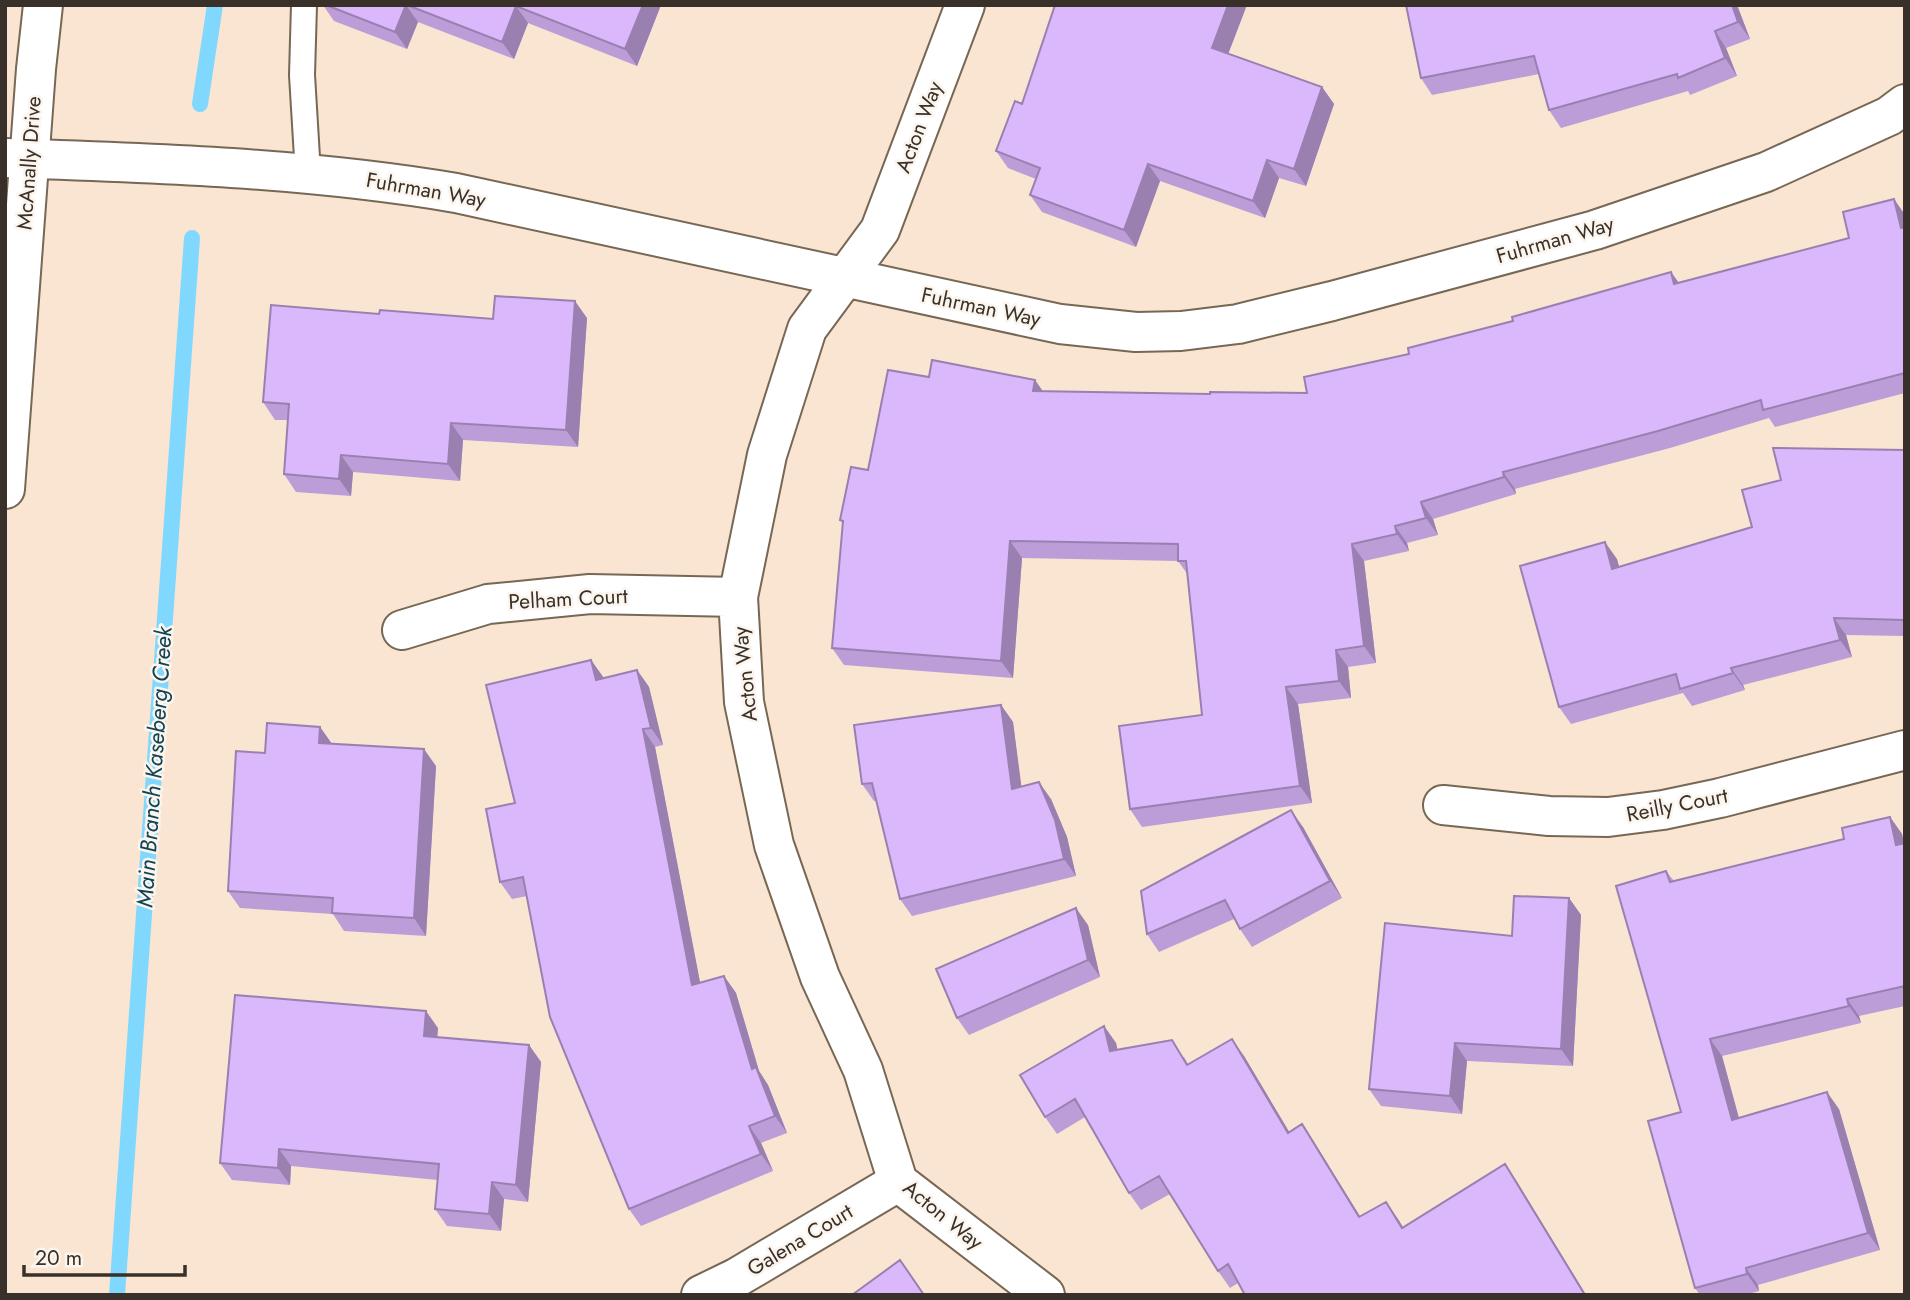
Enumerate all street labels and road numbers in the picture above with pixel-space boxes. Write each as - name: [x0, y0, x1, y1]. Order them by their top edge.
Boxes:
- street label: Acton Way: [888, 76, 950, 177]
- street label: McAnally Drive: [9, 95, 49, 231]
- street label: Fuhrman Way: [364, 165, 489, 215]
- street label: Fuhrman Way: [1493, 209, 1618, 271]
- street label: Fuhrman Way: [919, 280, 1044, 334]
- street label: Pelham Court: [508, 581, 628, 617]
- street label: Acton Way: [725, 624, 765, 723]
- street label: Reilly Court: [1624, 781, 1730, 829]
- street label: Acton Way: [896, 1173, 990, 1257]
- street label: Galena Court: [741, 1197, 859, 1283]

